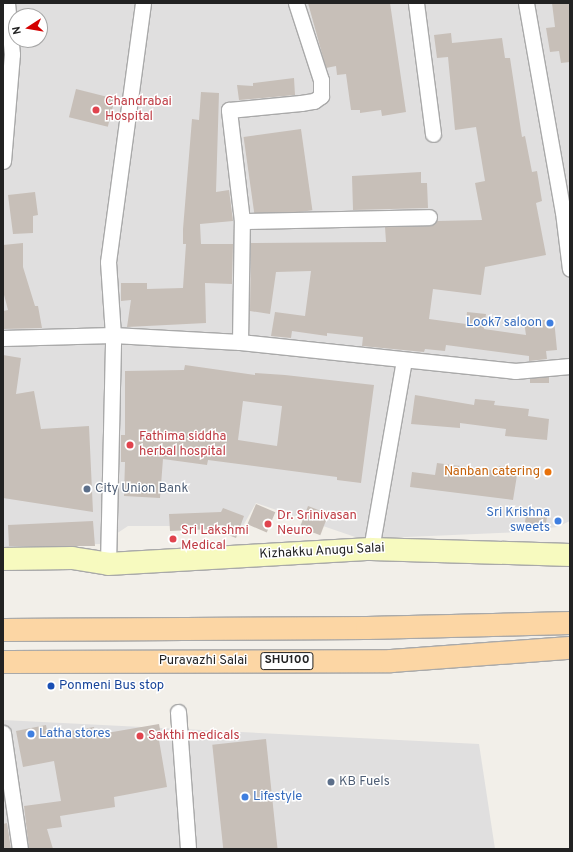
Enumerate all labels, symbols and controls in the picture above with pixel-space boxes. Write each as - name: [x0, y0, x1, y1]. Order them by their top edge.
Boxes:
- north arrow: [8, 8, 48, 48]
- text: N: [10, 25, 25, 36]
- place label: Chandrabai Hospital: [105, 95, 172, 126]
- marker: Chandrabai Hospital: [90, 104, 102, 116]
- place label: Look7 saloon: [465, 315, 542, 331]
- marker: Look7 saloon: [545, 318, 555, 328]
- place label: Fathima siddha herbal hospital: [139, 430, 226, 461]
- marker: Fathima siddha herbal hospital: [124, 439, 136, 451]
- place label: Nanban catering: [444, 464, 540, 480]
- marker: Nanban catering: [543, 467, 553, 477]
- place label: City Union Bank: [95, 481, 188, 497]
- marker: City Union Bank: [82, 484, 92, 494]
- place label: Sri Krishna sweets: [486, 506, 550, 537]
- place label: Dr. Srinivasan Neuro: [277, 509, 357, 540]
- marker: Sri Krishna sweets: [553, 516, 563, 526]
- marker: Dr. Srinivasan Neuro: [262, 518, 274, 530]
- place label: Sri Lakshmi Medical: [181, 524, 249, 555]
- marker: Sri Lakshmi Medical: [168, 534, 178, 544]
- street label: Kizhakku Anugu Salai: [259, 541, 385, 563]
- road number: SHU100: [260, 651, 314, 671]
- street label: Puravazhi Salai: [159, 653, 247, 669]
- place label: Ponmeni Bus stop: [59, 678, 164, 694]
- marker: Ponmeni Bus stop: [46, 681, 56, 691]
- place label: Latha stores: [39, 726, 110, 742]
- place label: Sakthi medicals: [148, 728, 239, 744]
- marker: Latha stores: [26, 729, 36, 739]
- marker: Sakthi medicals: [135, 731, 145, 741]
- place label: KB Fuels: [339, 774, 390, 790]
- marker: KB Fuels: [326, 777, 336, 787]
- place label: Lifestyle: [253, 789, 302, 805]
- marker: Lifestyle: [240, 792, 250, 802]

